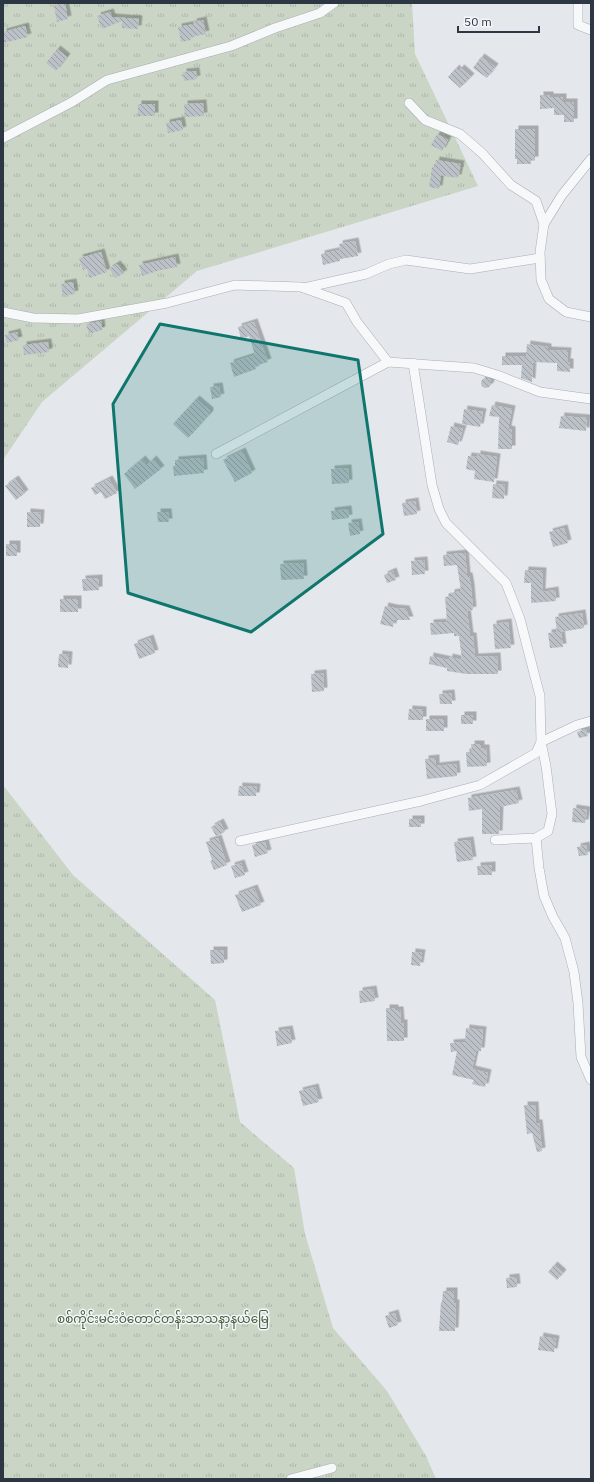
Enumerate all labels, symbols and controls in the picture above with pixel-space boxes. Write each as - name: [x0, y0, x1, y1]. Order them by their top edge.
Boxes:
- scale bar: [458, 8, 539, 34]
- text: 50 m: [464, 14, 492, 29]
- park label: စစ်ကိုင်းမင်းဝံတောင်တန်းသာသနာ့နယ်မြေ: [57, 1310, 269, 1329]

